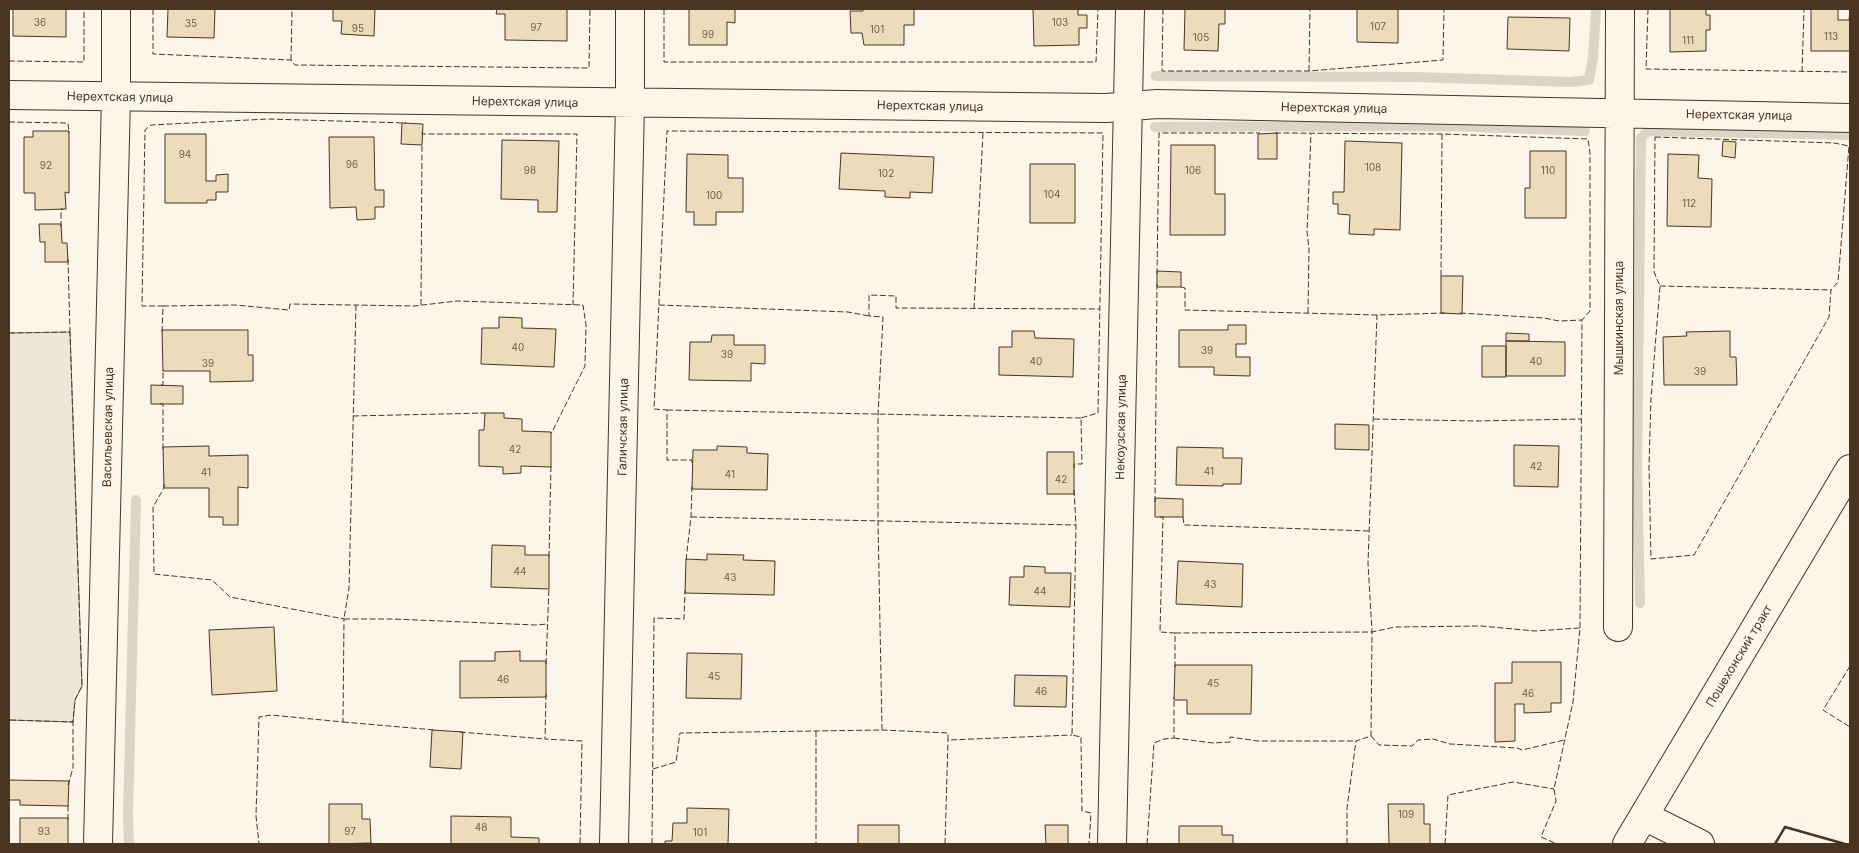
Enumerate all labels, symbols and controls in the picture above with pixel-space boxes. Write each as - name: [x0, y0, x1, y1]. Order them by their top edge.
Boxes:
- house number: 36: [34, 16, 46, 28]
- house number: 103: [1052, 16, 1068, 28]
- house number: 35: [185, 17, 197, 29]
- house number: 107: [1370, 20, 1386, 32]
- house number: 97: [530, 21, 542, 33]
- house number: 95: [352, 22, 364, 34]
- house number: 101: [870, 23, 884, 35]
- house number: 99: [702, 28, 714, 40]
- house number: 113: [1824, 30, 1838, 42]
- house number: 105: [1193, 31, 1209, 43]
- house number: 111: [1682, 34, 1694, 46]
- street label: Нерехтская улица: [67, 88, 173, 105]
- street label: Нерехтская улица: [472, 93, 578, 110]
- street label: Нерехтская улица: [877, 97, 983, 114]
- street label: Нерехтская улица: [1281, 99, 1387, 116]
- street label: Нерехтская улица: [1686, 106, 1792, 123]
- house number: 94: [179, 148, 191, 160]
- house number: 96: [346, 158, 358, 170]
- house number: 92: [40, 159, 52, 171]
- house number: 108: [1365, 161, 1381, 173]
- house number: 98: [524, 164, 536, 176]
- house number: 106: [1185, 164, 1201, 176]
- house number: 110: [1541, 164, 1555, 176]
- house number: 102: [878, 167, 894, 179]
- house number: 104: [1044, 188, 1060, 200]
- house number: 100: [706, 189, 722, 201]
- house number: 112: [1682, 197, 1696, 209]
- street label: Мышкинская улица: [1611, 261, 1626, 375]
- house number: 40: [512, 341, 524, 353]
- house number: 39: [1201, 344, 1213, 356]
- house number: 39: [721, 348, 733, 360]
- house number: 40: [1030, 355, 1042, 367]
- house number: 40: [1530, 355, 1542, 367]
- house number: 39: [202, 357, 214, 369]
- house number: 39: [1694, 365, 1706, 377]
- street label: Васильевская улица: [99, 367, 116, 487]
- street label: Некоузская улица: [1112, 374, 1129, 480]
- street label: Галичская улица: [614, 378, 631, 476]
- house number: 42: [509, 443, 521, 455]
- house number: 42: [1530, 460, 1542, 472]
- house number: 41: [1204, 465, 1214, 477]
- house number: 41: [201, 466, 211, 478]
- house number: 41: [725, 468, 735, 480]
- house number: 42: [1055, 473, 1067, 485]
- house number: 44: [514, 565, 526, 577]
- house number: 43: [724, 571, 736, 583]
- house number: 43: [1204, 578, 1216, 590]
- house number: 44: [1034, 585, 1046, 597]
- street label: Пошехонский тракт: [1702, 602, 1775, 709]
- house number: 45: [708, 670, 720, 682]
- house number: 46: [497, 673, 509, 685]
- house number: 45: [1207, 677, 1219, 689]
- house number: 46: [1035, 685, 1047, 697]
- house number: 46: [1522, 687, 1534, 699]
- house number: 109: [1398, 808, 1414, 820]
- house number: 48: [475, 821, 487, 833]
- house number: 93: [38, 825, 50, 837]
- house number: 97: [344, 825, 356, 837]
- house number: 101: [693, 826, 707, 838]

